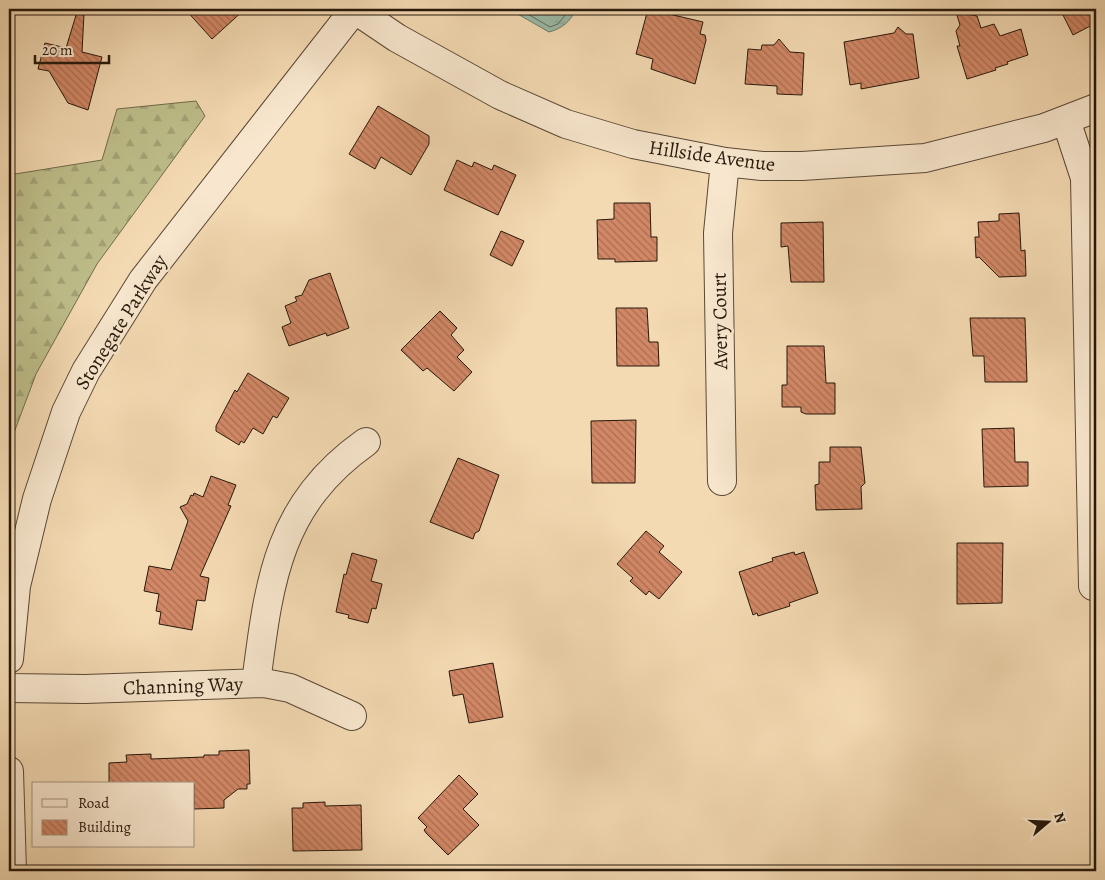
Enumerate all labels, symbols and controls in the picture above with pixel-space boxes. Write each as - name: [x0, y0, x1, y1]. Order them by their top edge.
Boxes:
- scale bar: [35, 32, 109, 64]
- text: 20 m: [42, 40, 73, 60]
- street label: Hillside Avenue: [647, 134, 777, 178]
- street label: Stonegate Parkway: [69, 248, 174, 395]
- street label: Avery Court: [706, 272, 734, 371]
- street label: Channing Way: [123, 670, 244, 702]
- legend: [32, 782, 195, 848]
- text: Road: [78, 793, 110, 813]
- north arrow: [1022, 798, 1072, 848]
- text: N: [1049, 810, 1070, 826]
- text: Building: [78, 817, 131, 837]

